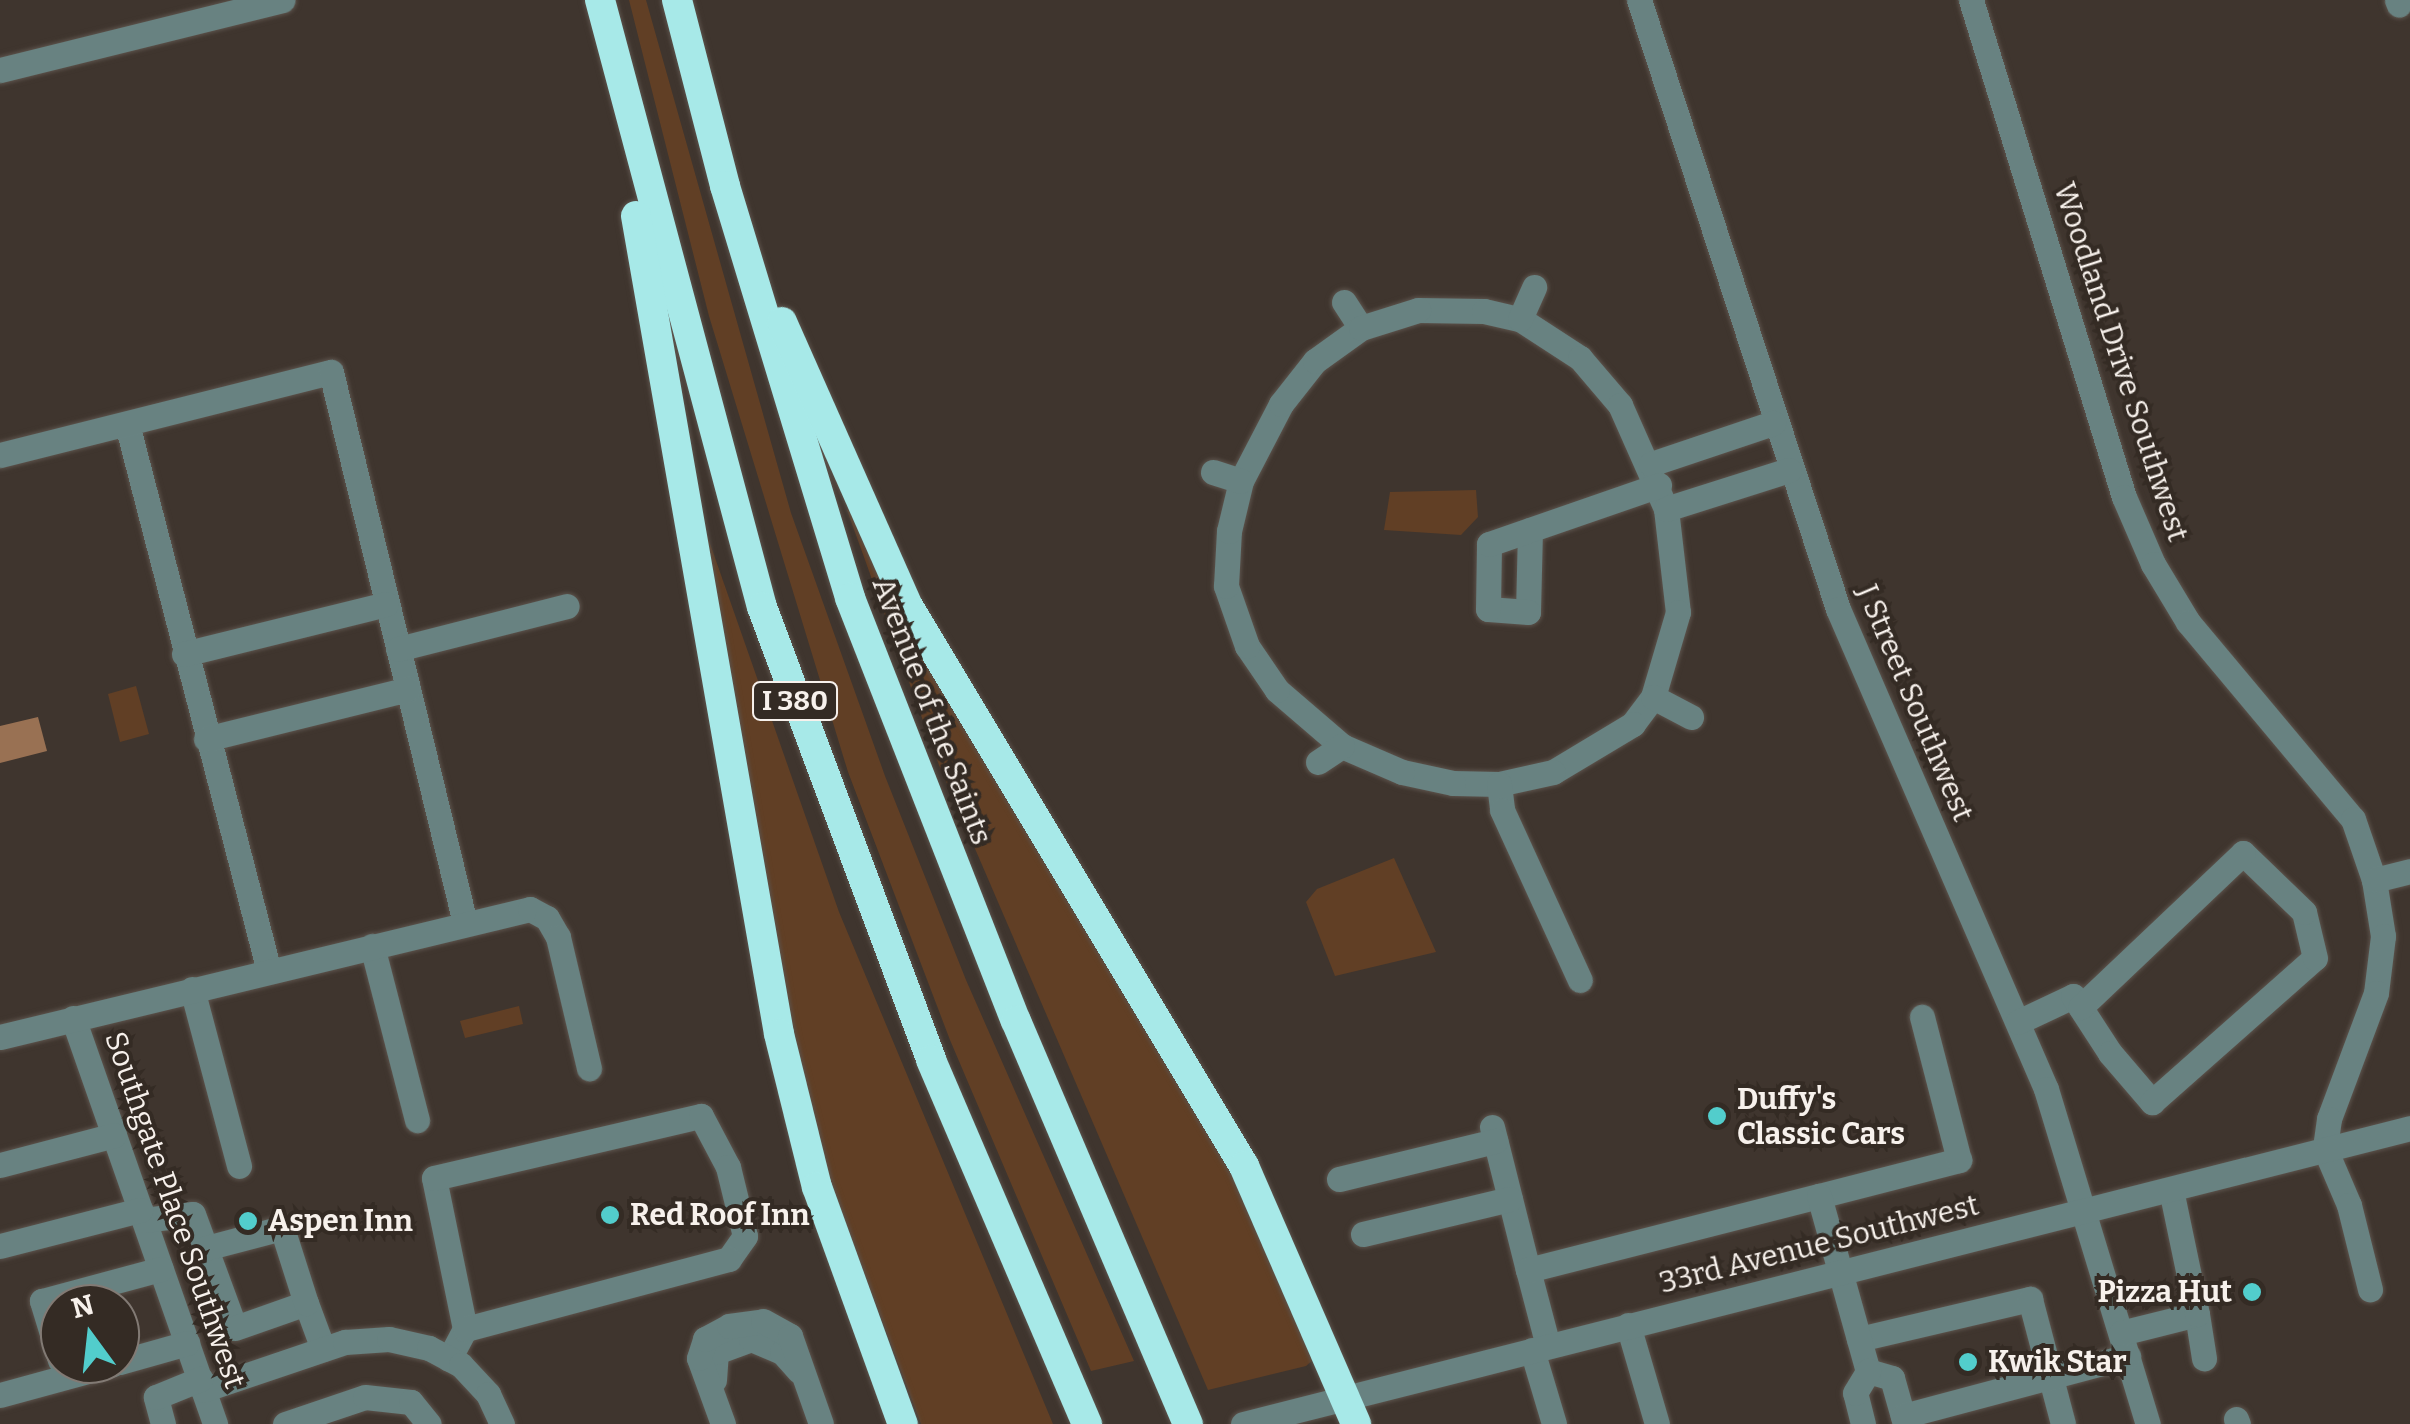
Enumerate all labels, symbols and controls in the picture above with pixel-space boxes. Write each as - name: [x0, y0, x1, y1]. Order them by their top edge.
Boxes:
- street label: Woodland Drive Southwest: [2046, 178, 2196, 546]
- street label: Avenue of the Saints: [864, 572, 1000, 850]
- street label: J Street Southwest: [1849, 579, 1981, 827]
- road number: I 380: [750, 678, 840, 724]
- street label: Southgate Place Southwest: [97, 1027, 253, 1393]
- place label: Duffy's Classic Cars: [1737, 1081, 1905, 1152]
- marker: Duffy's Classic Cars: [1706, 1105, 1728, 1127]
- street label: 33rd Avenue Southwest: [1656, 1187, 1982, 1301]
- place label: Red Roof Inn: [630, 1197, 810, 1233]
- place label: Aspen Inn: [268, 1203, 413, 1239]
- marker: Red Roof Inn: [599, 1204, 621, 1226]
- marker: Aspen Inn: [237, 1210, 259, 1232]
- place label: Pizza Hut: [2097, 1274, 2232, 1310]
- marker: Pizza Hut: [2241, 1281, 2263, 1303]
- north arrow: [40, 1284, 140, 1384]
- text: N: [68, 1288, 97, 1325]
- place label: Kwik Star: [1988, 1344, 2126, 1380]
- marker: Kwik Star: [1957, 1351, 1979, 1373]

